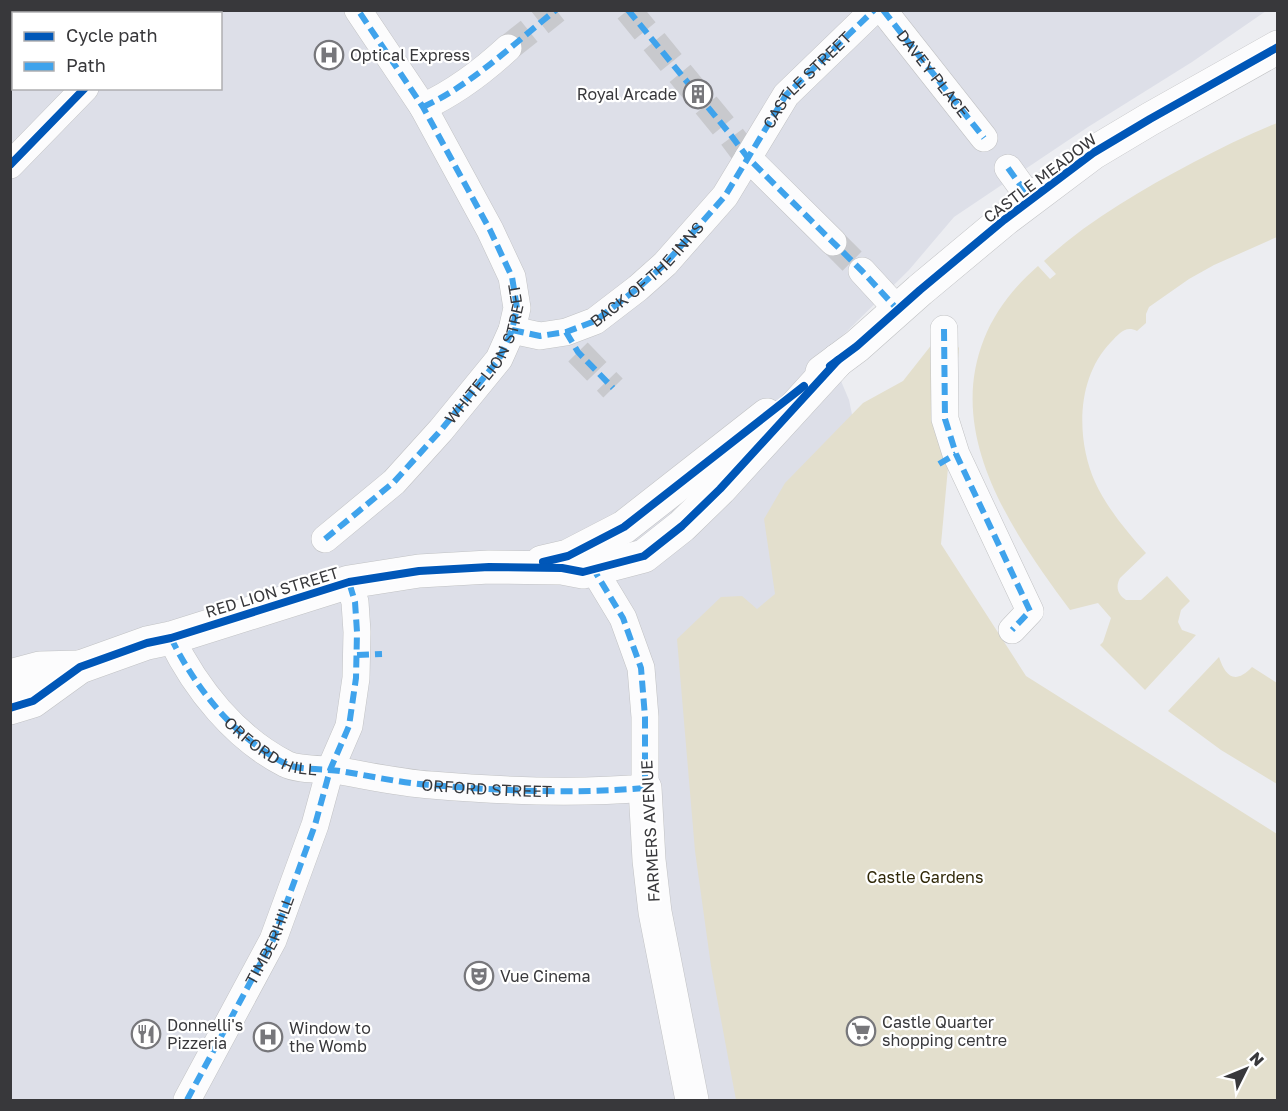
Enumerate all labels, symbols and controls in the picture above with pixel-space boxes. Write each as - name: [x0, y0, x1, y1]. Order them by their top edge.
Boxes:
- legend: [12, 12, 222, 90]
- text: Cycle path: [66, 24, 158, 46]
- street label: DAVEY PLACE: [892, 26, 974, 121]
- street label: CASTLE STREET: [758, 27, 856, 132]
- hospital icon: Optical Express: [313, 39, 345, 71]
- place label: Optical Express: [350, 45, 470, 65]
- text: Path: [66, 54, 106, 76]
- building icon: Royal Arcade: [682, 78, 714, 110]
- place label: Royal Arcade: [577, 84, 677, 104]
- street label: CASTLE MEADOW: [979, 129, 1101, 227]
- street label: BACK OF THE INNS: [586, 217, 708, 331]
- street label: WHITE LION STREET: [440, 283, 528, 428]
- street label: RED LION STREET: [203, 562, 341, 622]
- street label: ORFORD HILL: [220, 712, 317, 779]
- street label: FARMERS AVENUE: [636, 759, 664, 903]
- street label: ORFORD STREET: [421, 774, 552, 801]
- park label: Castle Gardens: [867, 867, 983, 887]
- street label: TIMBERHILL: [241, 893, 298, 988]
- theatre icon: Vue Cinema: [463, 960, 495, 992]
- place label: Vue Cinema: [500, 966, 591, 986]
- place label: Castle Quarter shopping centre: [882, 1012, 1007, 1050]
- place label: Donnelli's Pizzeria: [167, 1015, 243, 1053]
- supermarket icon: Castle Quarter shopping centre: [845, 1015, 877, 1047]
- restaurant icon: Donnelli's Pizzeria: [130, 1018, 162, 1050]
- place label: Window to the Womb: [289, 1018, 371, 1056]
- hospital icon: Window to the Womb: [252, 1021, 284, 1053]
- north arrow: [1216, 1039, 1276, 1099]
- text: N: [1246, 1047, 1268, 1070]

